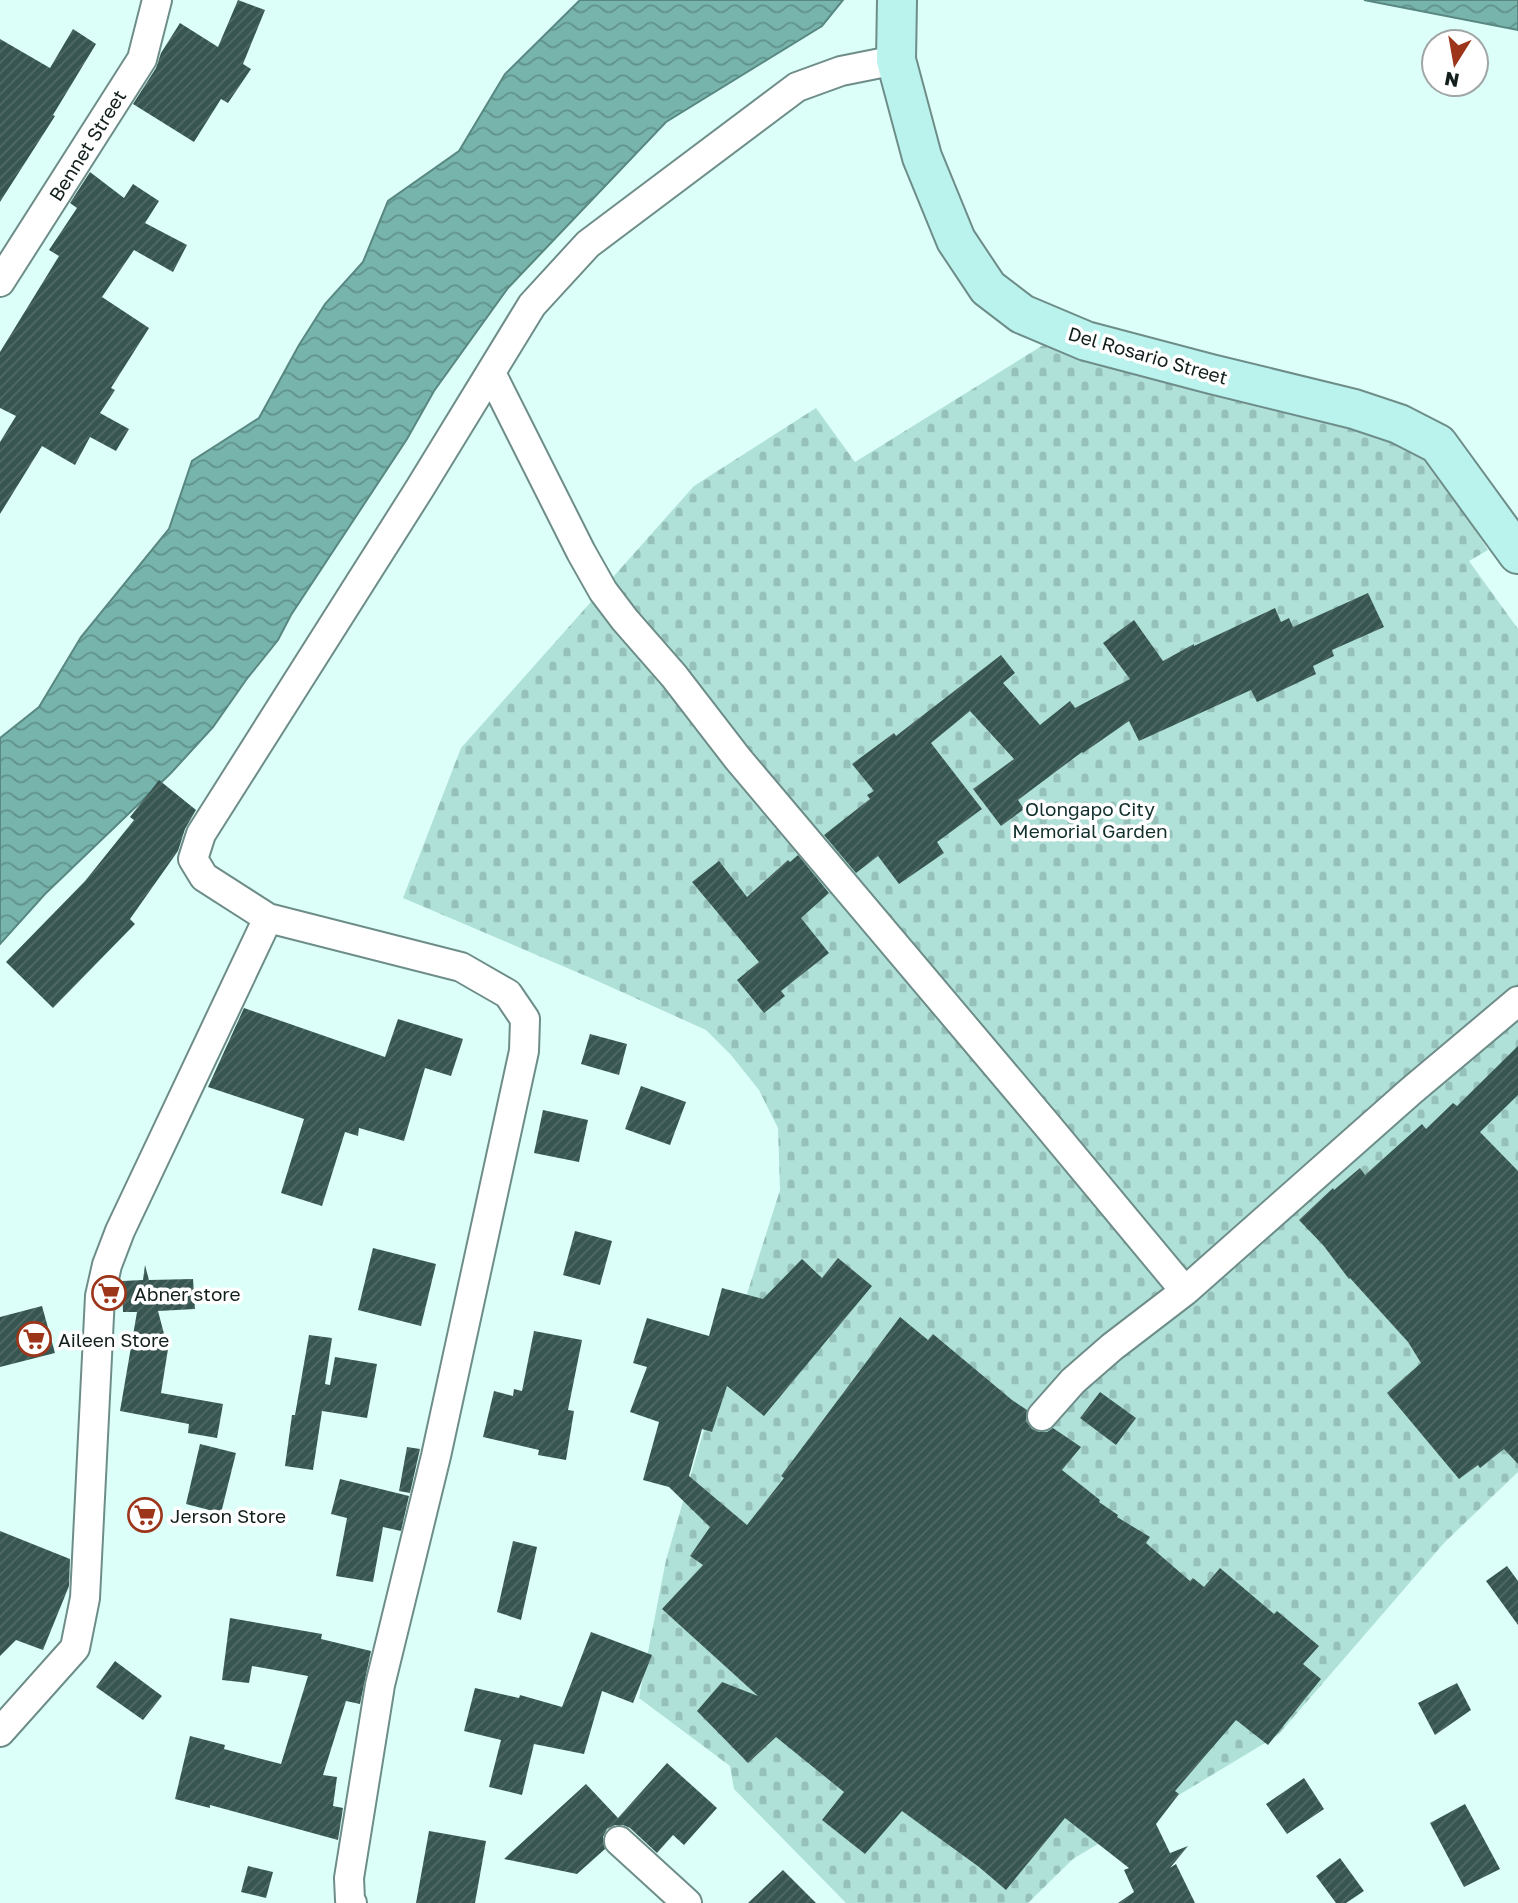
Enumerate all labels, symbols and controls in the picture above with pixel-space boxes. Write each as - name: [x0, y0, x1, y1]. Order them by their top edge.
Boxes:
- north arrow: [1420, 28, 1490, 98]
- text: N: [1442, 68, 1461, 93]
- street label: Bennet Street: [44, 85, 130, 205]
- street label: Del Rosario Street: [1066, 321, 1230, 389]
- park label: Olongapo City Memorial Garden: [1012, 797, 1168, 842]
- supermarket icon: Abner store: [90, 1274, 128, 1312]
- place label: Abner store: [134, 1282, 241, 1305]
- supermarket icon: Aileen Store: [15, 1320, 53, 1358]
- place label: Aileen Store: [58, 1328, 169, 1351]
- supermarket icon: Jerson Store: [126, 1496, 164, 1534]
- place label: Jerson Store: [170, 1504, 286, 1527]

